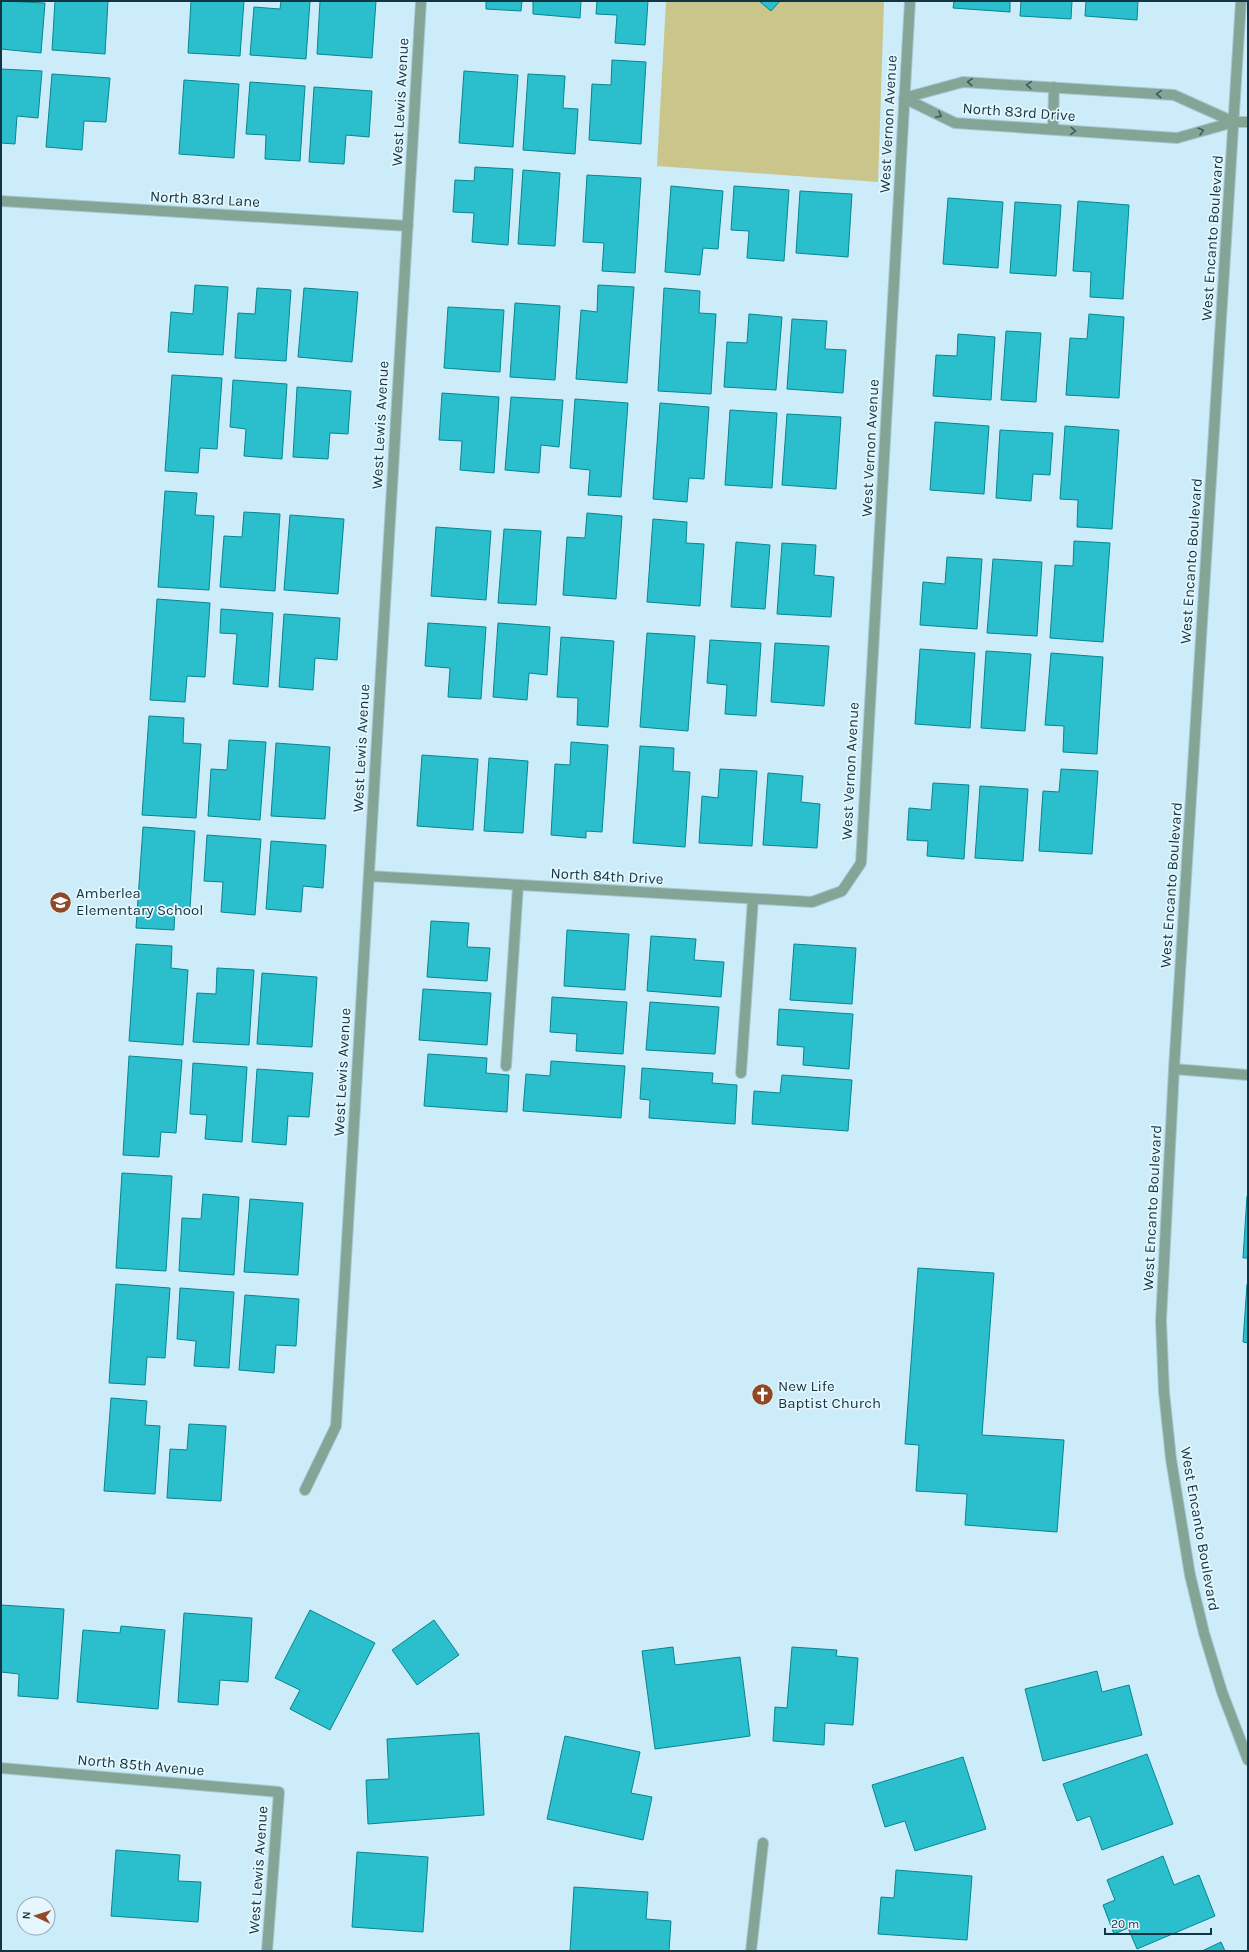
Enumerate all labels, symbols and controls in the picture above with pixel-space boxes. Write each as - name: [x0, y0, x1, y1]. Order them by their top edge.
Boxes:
- street label: West Lewis Avenue: [388, 37, 412, 167]
- street label: West Vernon Avenue: [875, 55, 901, 193]
- one-way arrow: [967, 78, 973, 86]
- one-way arrow: [1026, 81, 1032, 90]
- one-way arrow: [1156, 90, 1162, 99]
- street label: North 83rd Drive: [962, 99, 1076, 125]
- one-way arrow: [935, 111, 942, 118]
- one-way arrow: [1070, 126, 1076, 135]
- one-way arrow: [1198, 127, 1205, 136]
- street label: West Encanto Boulevard: [1197, 154, 1227, 322]
- street label: North 83rd Lane: [150, 187, 260, 211]
- street label: West Lewis Avenue: [368, 360, 392, 490]
- street label: West Vernon Avenue: [857, 379, 883, 517]
- street label: West Encanto Boulevard: [1176, 477, 1206, 645]
- street label: West Lewis Avenue: [349, 683, 373, 813]
- street label: West Vernon Avenue: [837, 702, 863, 840]
- street label: West Encanto Boulevard: [1156, 801, 1186, 969]
- street label: North 84th Drive: [550, 864, 664, 888]
- place label: Amberlea Elementary School: [76, 884, 203, 919]
- school or university icon: Amberlea Elementary School: [47, 889, 73, 915]
- street label: West Lewis Avenue: [330, 1007, 354, 1137]
- street label: West Encanto Boulevard: [1139, 1125, 1165, 1291]
- place label: New Life Baptist Church: [778, 1377, 881, 1412]
- church icon: New Life Baptist Church: [750, 1382, 776, 1408]
- street label: West Encanto Boulevard: [1177, 1446, 1223, 1612]
- street label: North 85th Avenue: [77, 1750, 205, 1780]
- street label: West Lewis Avenue: [245, 1805, 271, 1935]
- north arrow: [16, 1896, 56, 1936]
- scale bar: [1105, 1910, 1211, 1936]
- text: N: [20, 1911, 33, 1920]
- text: 20 m: [1111, 1917, 1139, 1931]

